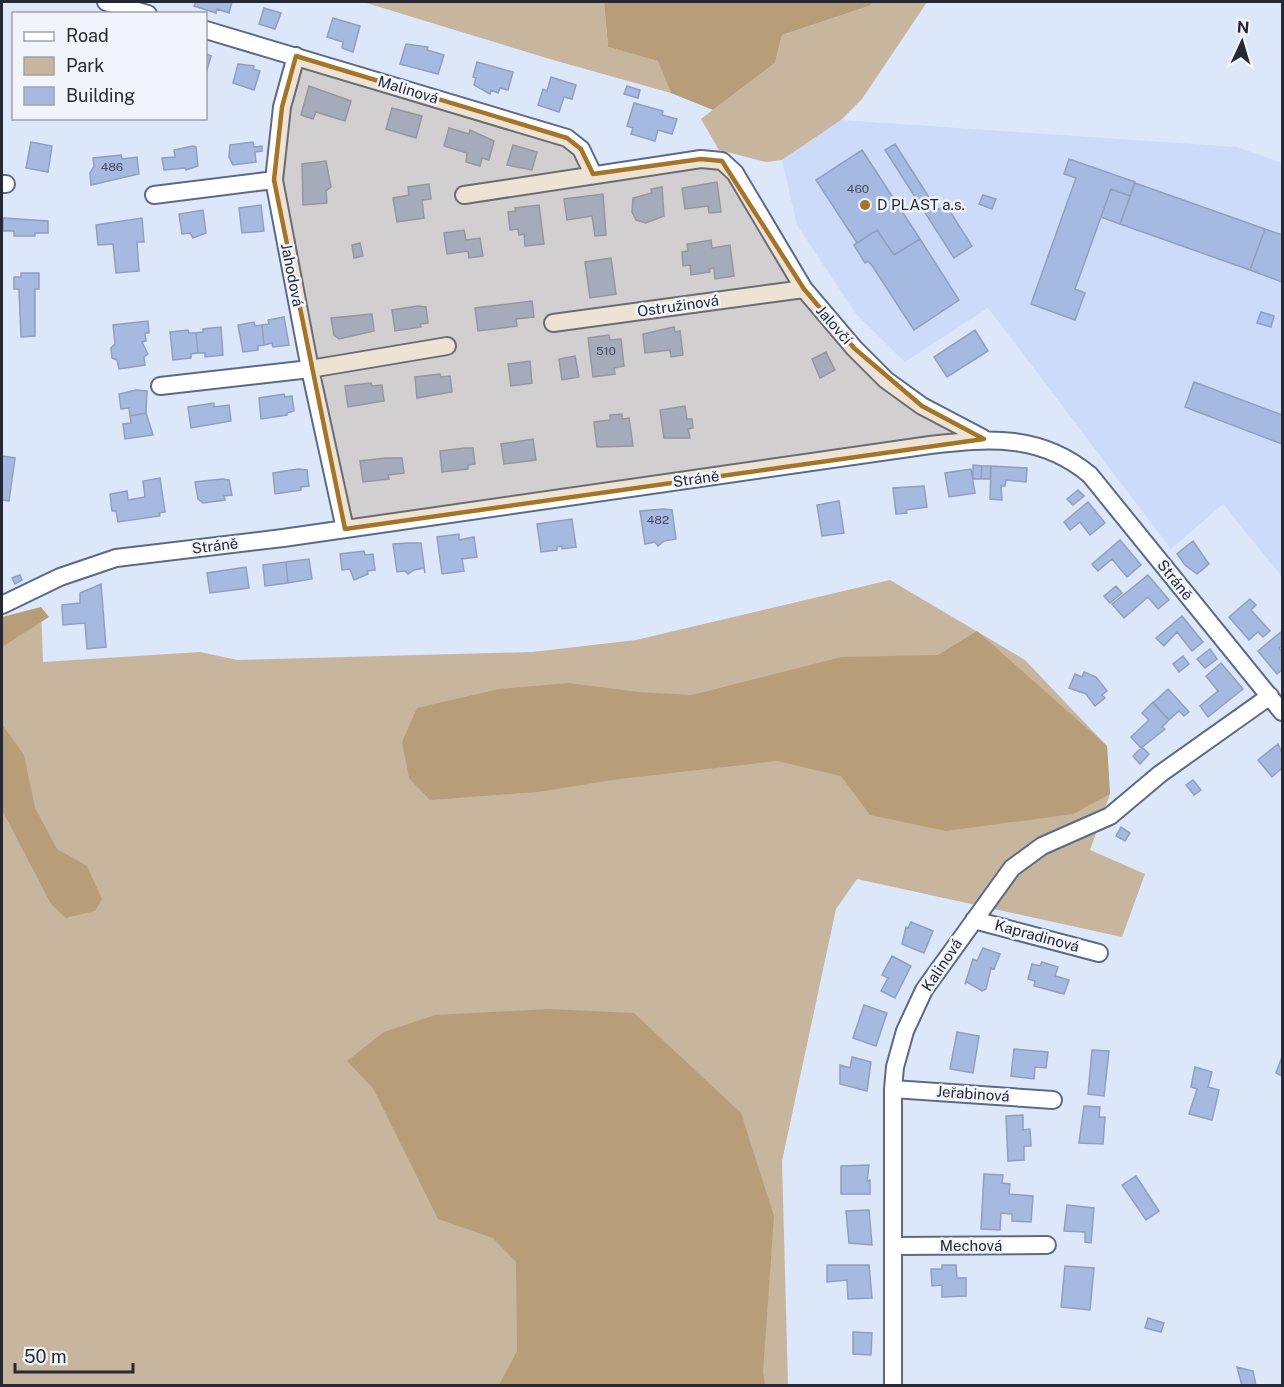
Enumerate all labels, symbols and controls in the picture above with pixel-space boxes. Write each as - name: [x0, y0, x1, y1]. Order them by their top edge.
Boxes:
- legend: [12, 12, 207, 120]
- north arrow: [1212, 12, 1272, 72]
- text: N: [1236, 18, 1250, 37]
- text: Road: [66, 25, 109, 46]
- text: Park: [66, 55, 104, 76]
- street label: Malinová: [376, 72, 441, 107]
- text: Building: [66, 85, 135, 106]
- house number: 486: [101, 160, 123, 174]
- house number: 460: [847, 182, 869, 196]
- place label: D PLAST a.s.: [877, 196, 965, 213]
- marker: D PLAST a.s.: [858, 198, 872, 212]
- street label: Jahodová: [278, 242, 307, 308]
- street label: Ostružinová: [636, 291, 720, 320]
- street label: Jalovčí: [813, 302, 856, 348]
- house number: 510: [596, 344, 616, 358]
- street label: Stráně: [672, 467, 720, 490]
- house number: 482: [647, 513, 669, 527]
- street label: Stráně: [191, 534, 239, 557]
- street label: Stráně: [1154, 556, 1197, 603]
- street label: Kapradinová: [993, 916, 1081, 955]
- street label: Kalinová: [918, 935, 965, 994]
- street label: Jeřabinová: [936, 1082, 1010, 1105]
- street label: Mechová: [940, 1237, 1002, 1254]
- scale bar: [15, 1336, 134, 1374]
- text: 50 m: [24, 1346, 67, 1367]

